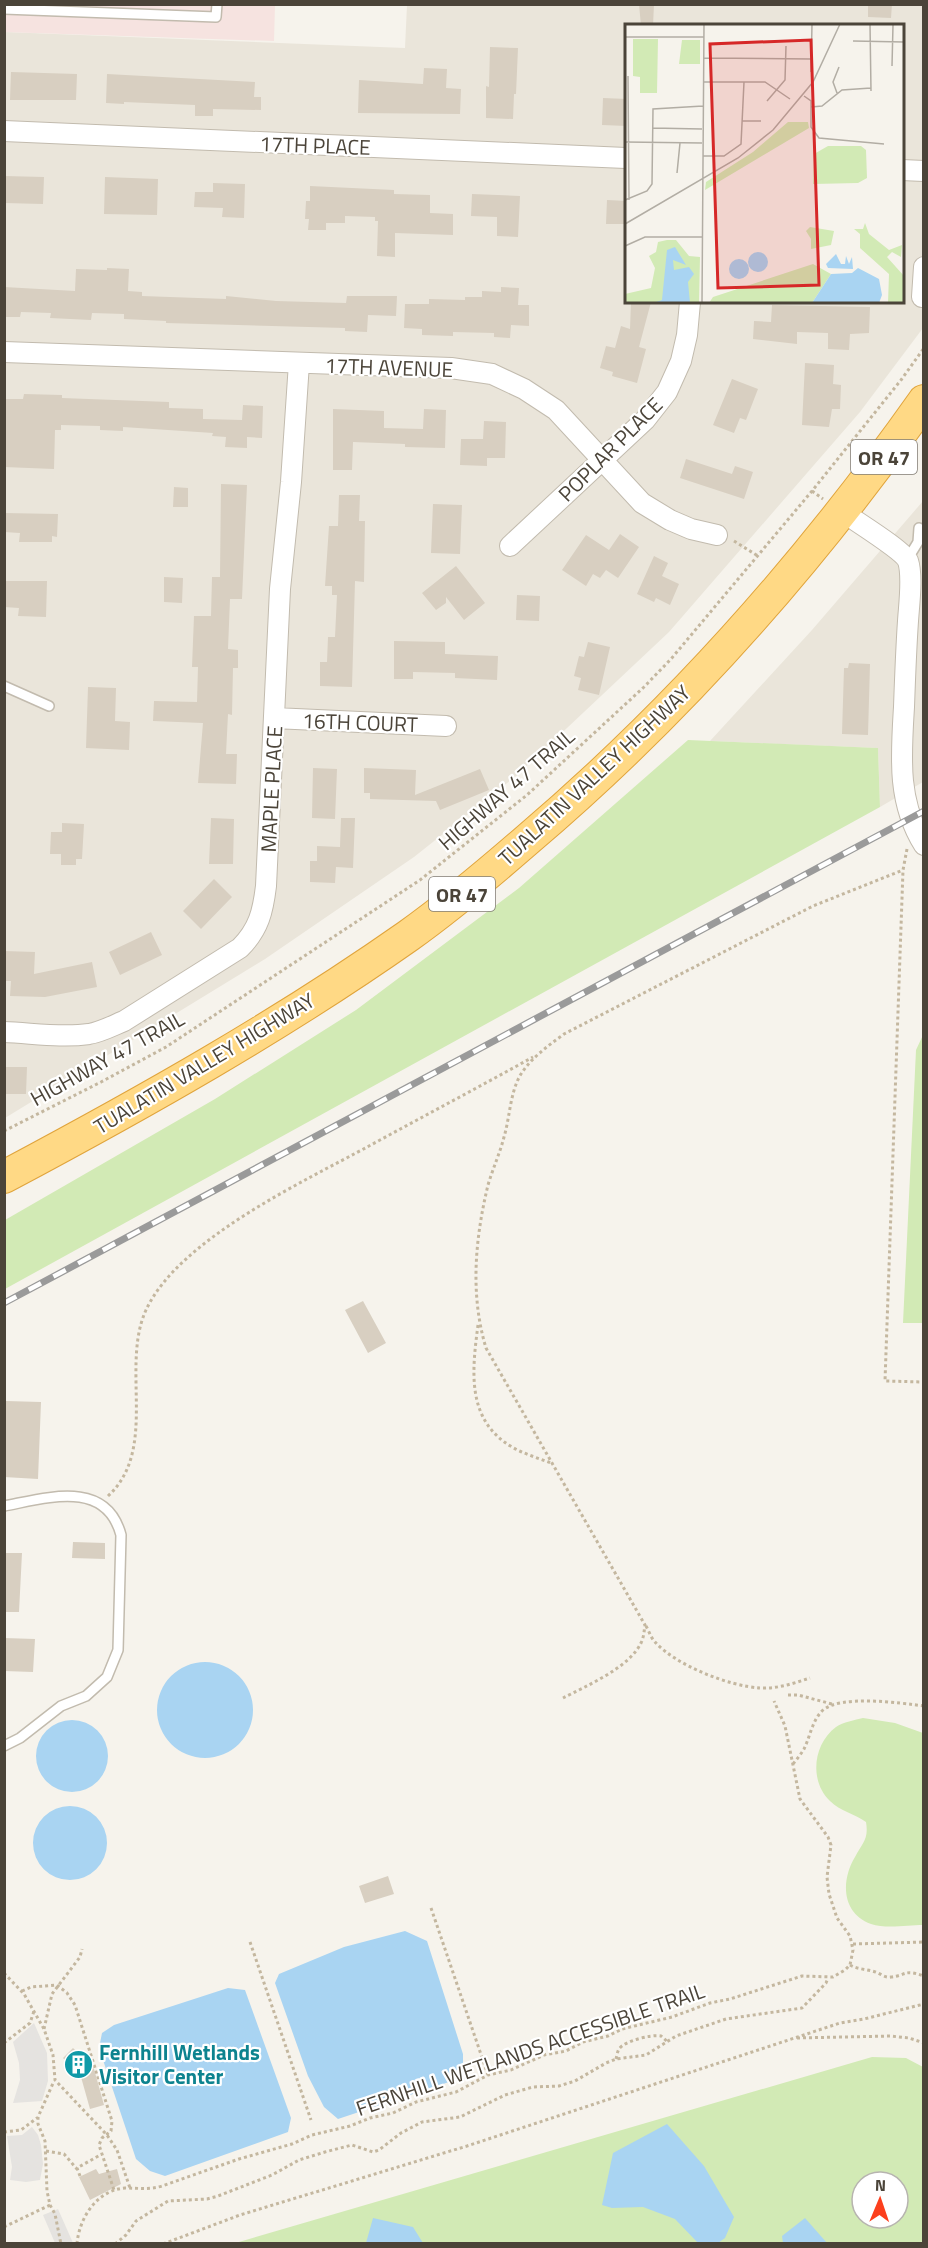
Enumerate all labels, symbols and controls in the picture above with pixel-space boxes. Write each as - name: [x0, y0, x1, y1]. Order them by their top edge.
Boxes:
- inset map: [625, 24, 904, 303]
- street label: 17TH PLACE: [259, 127, 371, 163]
- street label: 17TH AVENUE: [324, 349, 454, 385]
- street label: POPLAR PLACE: [550, 389, 670, 509]
- road number: OR 47: [851, 440, 917, 474]
- street label: TUALATIN VALLEY HIGHWAY: [491, 677, 698, 873]
- street label: 16TH COURT: [302, 704, 418, 740]
- street label: HIGHWAY 47 TRAIL: [431, 721, 581, 857]
- street label: MAPLE PLACE: [252, 725, 290, 853]
- road number: OR 47: [429, 877, 495, 911]
- street label: TUALATIN VALLEY HIGHWAY: [87, 984, 321, 1142]
- street label: HIGHWAY 47 TRAIL: [24, 1002, 190, 1114]
- street label: FERNHILL WETLANDS ACCESSIBLE TRAIL: [351, 1974, 709, 2124]
- place label: Fernhill Wetlands Visitor Center: [99, 2036, 260, 2092]
- building icon: Fernhill Wetlands Visitor Center: [62, 2048, 94, 2080]
- north arrow: [850, 2170, 910, 2230]
- text: N: [875, 2173, 886, 2197]

